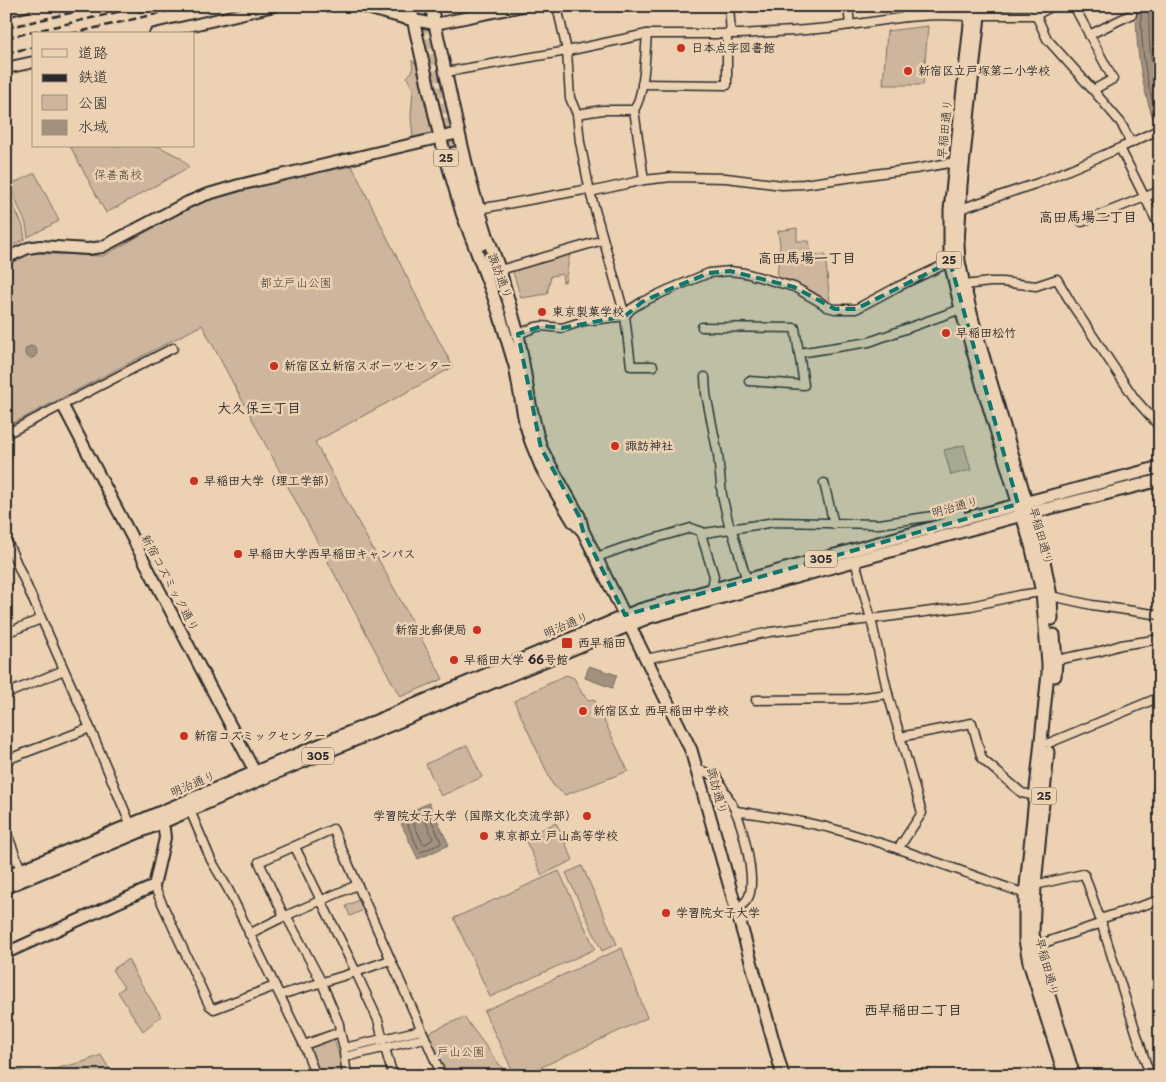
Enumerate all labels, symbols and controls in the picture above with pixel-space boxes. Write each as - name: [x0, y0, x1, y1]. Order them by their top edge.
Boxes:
- legend: [32, 32, 195, 148]
- place label: 日本点字図書館: [691, 38, 775, 56]
- text: 道路: [78, 40, 108, 63]
- marker: 日本点字図書館: [675, 42, 687, 54]
- place label: 新宿区立戸塚第二小学校: [918, 61, 1050, 79]
- text: 鉄道: [78, 64, 108, 87]
- marker: 新宿区立戸塚第二小学校: [902, 65, 914, 77]
- text: 公園: [78, 90, 108, 113]
- street label: 早稲田通り: [932, 98, 956, 160]
- text: 水域: [78, 114, 108, 137]
- road number: 25: [434, 150, 458, 167]
- park label: 保善高校: [94, 165, 142, 183]
- district label: 高田馬場二丁目: [1039, 206, 1137, 227]
- district label: 高田馬場一丁目: [758, 247, 856, 268]
- street label: 諏訪通り: [484, 250, 518, 301]
- road number: 25: [936, 252, 962, 268]
- park label: 都立戸山公園: [260, 273, 332, 291]
- place label: 東京製菓学校: [552, 302, 624, 320]
- marker: 東京製菓学校: [536, 306, 548, 318]
- place label: 早稲田松竹: [956, 323, 1016, 341]
- marker: 早稲田松竹: [940, 327, 952, 339]
- place label: 新宿区立新宿スポーツセンター: [284, 356, 452, 374]
- marker: 新宿区立新宿スポーツセンター: [268, 360, 280, 372]
- district label: 大久保三丁目: [217, 397, 301, 418]
- place label: 諏訪神社: [625, 436, 673, 454]
- marker: 諏訪神社: [609, 440, 621, 452]
- place label: 早稲田大学（理工学部）: [204, 471, 336, 489]
- marker: 早稲田大学（理工学部）: [188, 475, 200, 487]
- street label: 明治通り: [929, 491, 980, 521]
- street label: 早稲田通り: [1025, 504, 1059, 567]
- street label: 新宿コズミック通り: [138, 531, 204, 634]
- place label: 早稲田大学西早稲田キャンパス: [248, 544, 416, 562]
- marker: 早稲田大学西早稲田キャンパス: [232, 548, 244, 560]
- road number: 305: [805, 550, 837, 568]
- street label: 明治通り: [540, 606, 591, 642]
- place label: 新宿北郵便局: [395, 620, 467, 638]
- marker: 新宿北郵便局: [471, 624, 483, 636]
- place label: 西早稲田: [578, 633, 626, 651]
- marker: 西早稲田: [560, 636, 574, 650]
- place label: 早稲田大学 66号館: [464, 650, 568, 668]
- marker: 早稲田大学 66号館: [448, 654, 460, 666]
- place label: 新宿区立 西早稲田中学校: [593, 701, 729, 719]
- marker: 新宿区立 西早稲田中学校: [577, 705, 589, 717]
- place label: 新宿コズミックセンター: [194, 726, 326, 744]
- marker: 新宿コズミックセンター: [178, 730, 190, 742]
- road number: 305: [302, 748, 334, 764]
- street label: 明治通り: [167, 765, 218, 801]
- street label: 諏訪通り: [703, 765, 733, 816]
- road number: 25: [1032, 788, 1056, 804]
- place label: 学習院女子大学（国際文化交流学部）: [373, 806, 577, 824]
- marker: 学習院女子大学（国際文化交流学部）: [581, 810, 593, 822]
- place label: 東京都立 戸山高等学校: [494, 826, 618, 844]
- marker: 東京都立 戸山高等学校: [478, 830, 490, 842]
- place label: 学習院女子大学: [676, 903, 760, 921]
- marker: 学習院女子大学: [660, 907, 672, 919]
- street label: 早稲田通り: [1032, 935, 1064, 998]
- district label: 西早稲田二丁目: [864, 999, 962, 1020]
- park label: 戸山公園: [437, 1042, 485, 1060]

